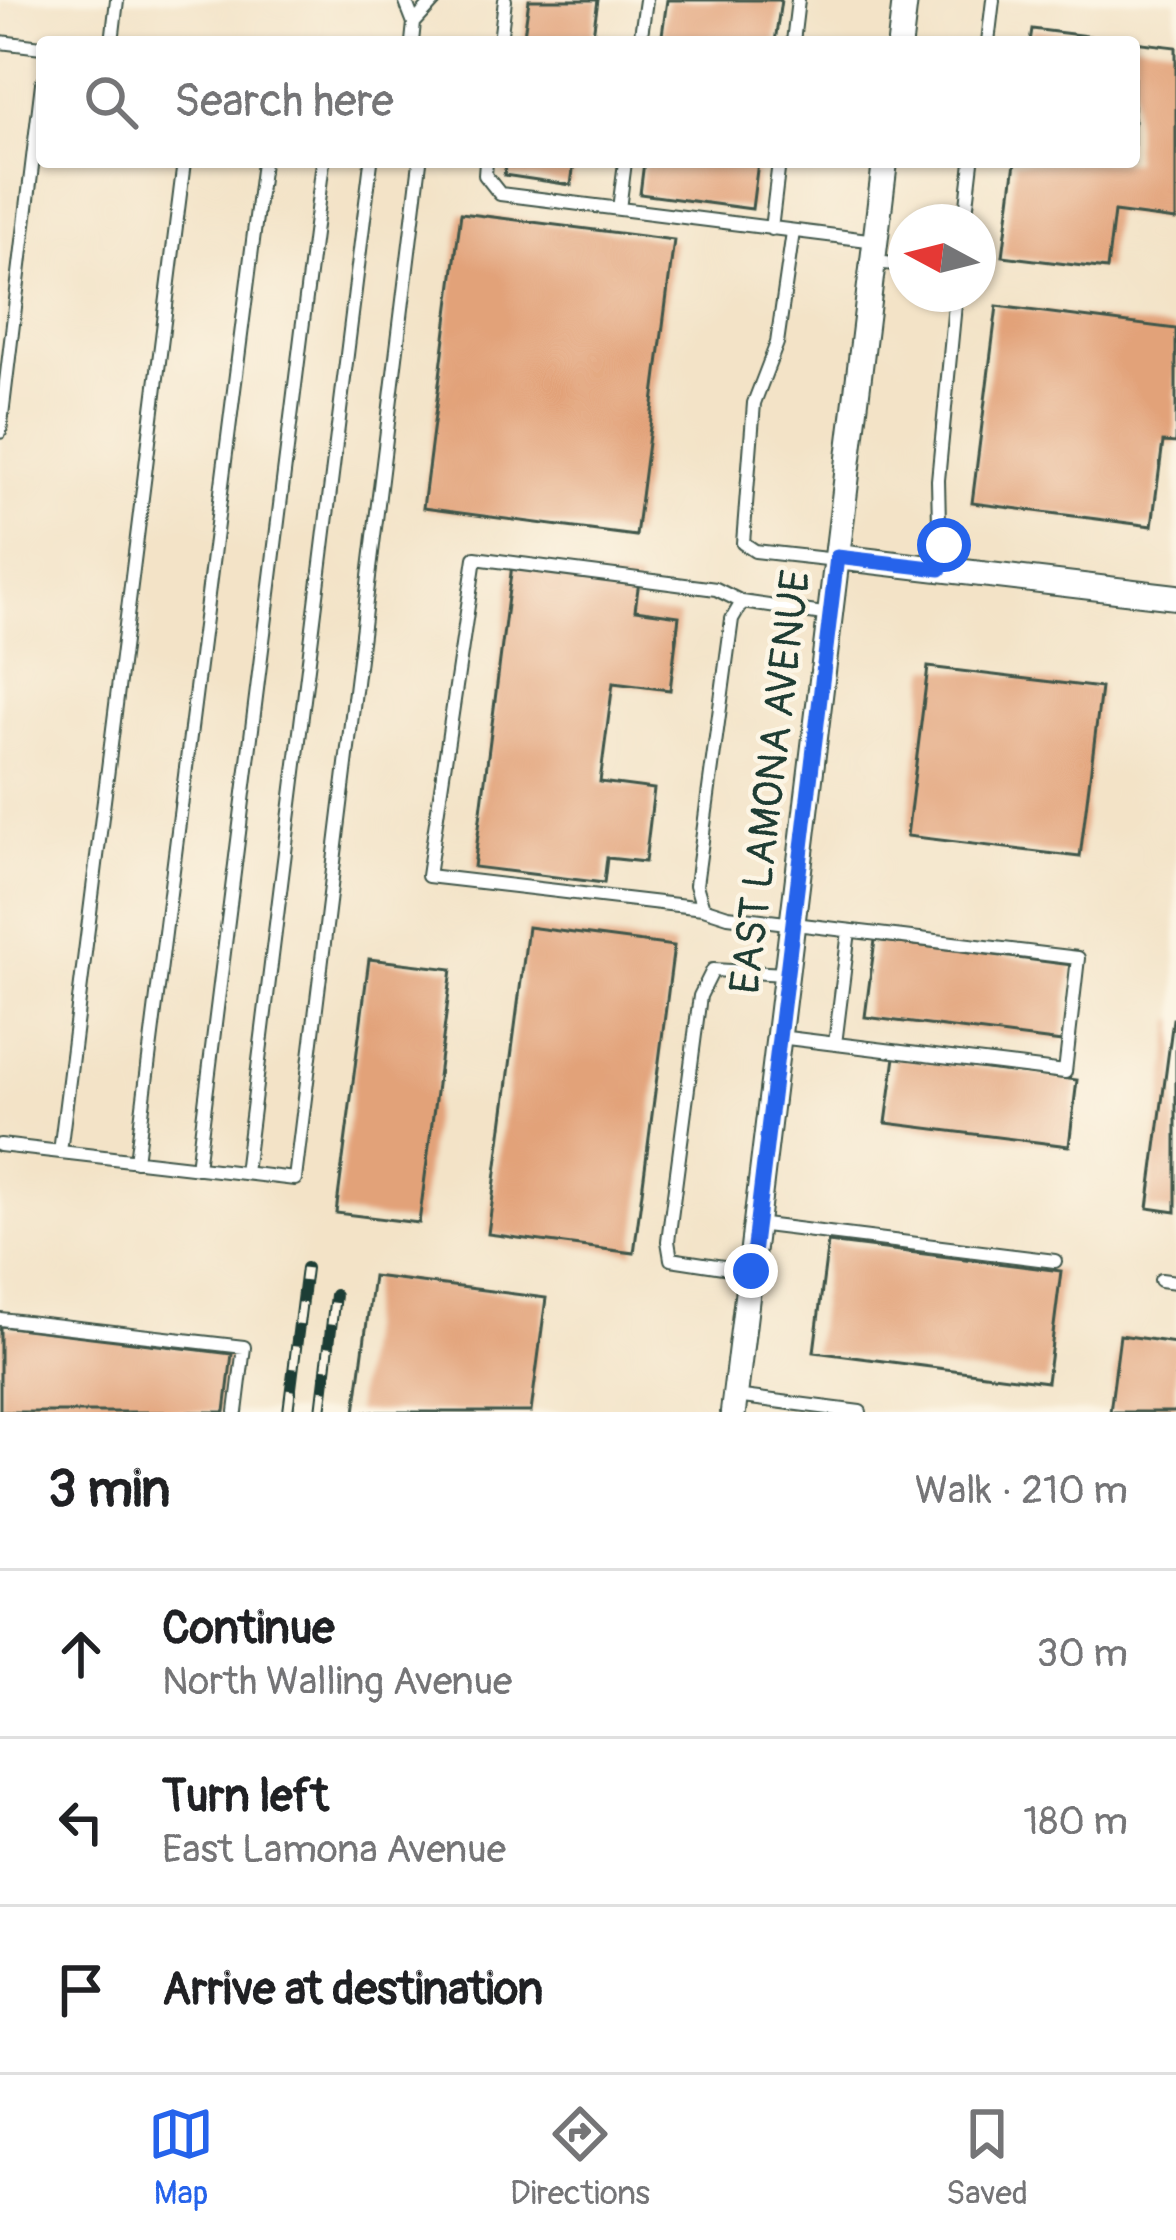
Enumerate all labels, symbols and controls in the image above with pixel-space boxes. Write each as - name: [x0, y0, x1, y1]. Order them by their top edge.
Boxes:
- search box: [36, 36, 1140, 168]
- icon: search: [78, 69, 144, 135]
- text: Search here: [174, 74, 394, 130]
- north arrow: [888, 204, 996, 312]
- route start: [917, 518, 971, 572]
- street label: EAST LAMONA AVENUE: [719, 567, 823, 997]
- route end: [724, 1244, 778, 1298]
- text: 3 min: [48, 1458, 170, 1522]
- text: Walk · 210 m: [915, 1466, 1128, 1515]
- text: Continue: [162, 1601, 335, 1657]
- icon: ahead: [48, 1621, 114, 1687]
- text: 30 m: [1037, 1629, 1128, 1678]
- text: North Walling Avenue: [162, 1657, 512, 1706]
- text: Turn left: [162, 1769, 329, 1825]
- icon: left: [48, 1789, 114, 1855]
- text: 180 m: [1023, 1797, 1128, 1846]
- text: East Lamona Avenue: [162, 1825, 506, 1874]
- icon: arrive: [48, 1957, 114, 2023]
- text: Arrive at destination: [162, 1962, 543, 2018]
- tab: Map: [148, 2101, 214, 2214]
- tab: Directions: [510, 2101, 650, 2214]
- tab: Saved: [946, 2101, 1028, 2214]

